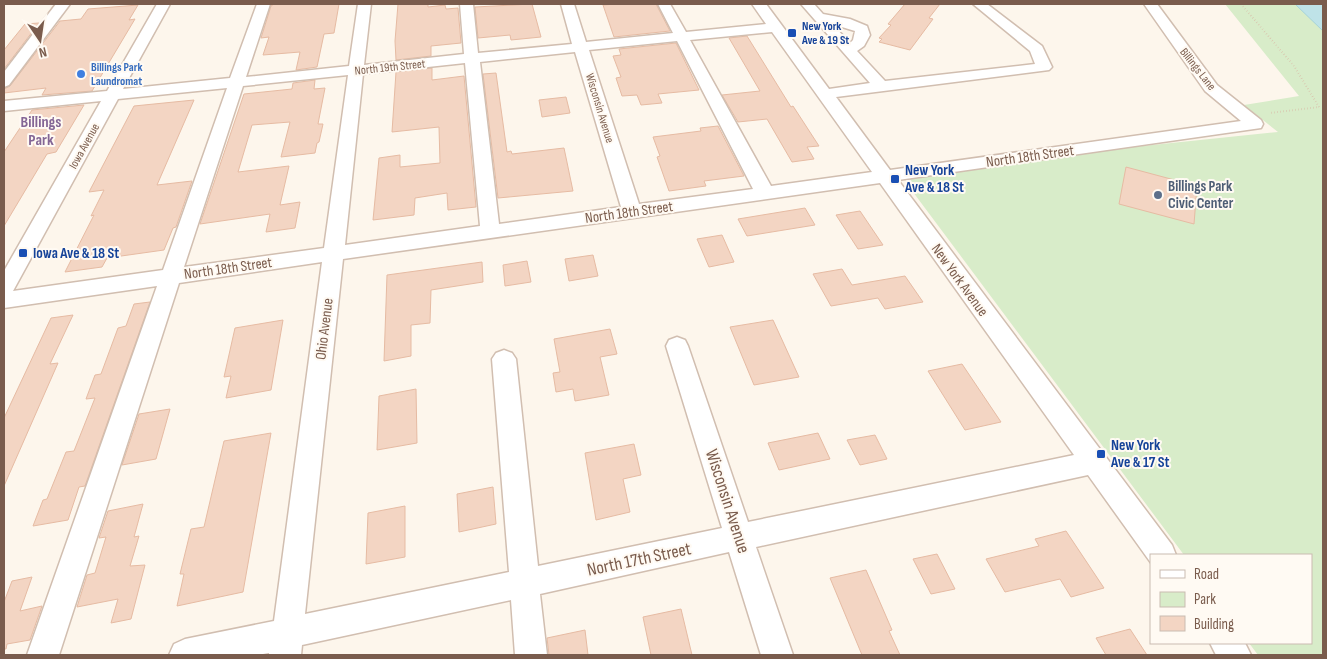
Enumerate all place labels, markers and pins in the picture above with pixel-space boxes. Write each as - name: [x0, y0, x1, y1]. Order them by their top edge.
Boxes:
- place label: New York Ave & 19 St: [801, 19, 849, 48]
- marker: New York Ave & 19 St: [786, 27, 798, 39]
- place label: Billings Park Laundromat: [91, 60, 142, 89]
- marker: Billings Park Laundromat: [75, 68, 87, 80]
- place label: New York Ave & 18 St: [904, 161, 964, 197]
- marker: New York Ave & 18 St: [889, 173, 901, 185]
- place label: Billings Park Civic Center: [1168, 177, 1234, 213]
- marker: Billings Park Civic Center: [1152, 189, 1164, 201]
- place label: Iowa Ave & 18 St: [33, 244, 119, 263]
- marker: Iowa Ave & 18 St: [17, 247, 29, 259]
- place label: New York Ave & 17 St: [1110, 436, 1169, 472]
- marker: New York Ave & 17 St: [1095, 448, 1107, 460]

